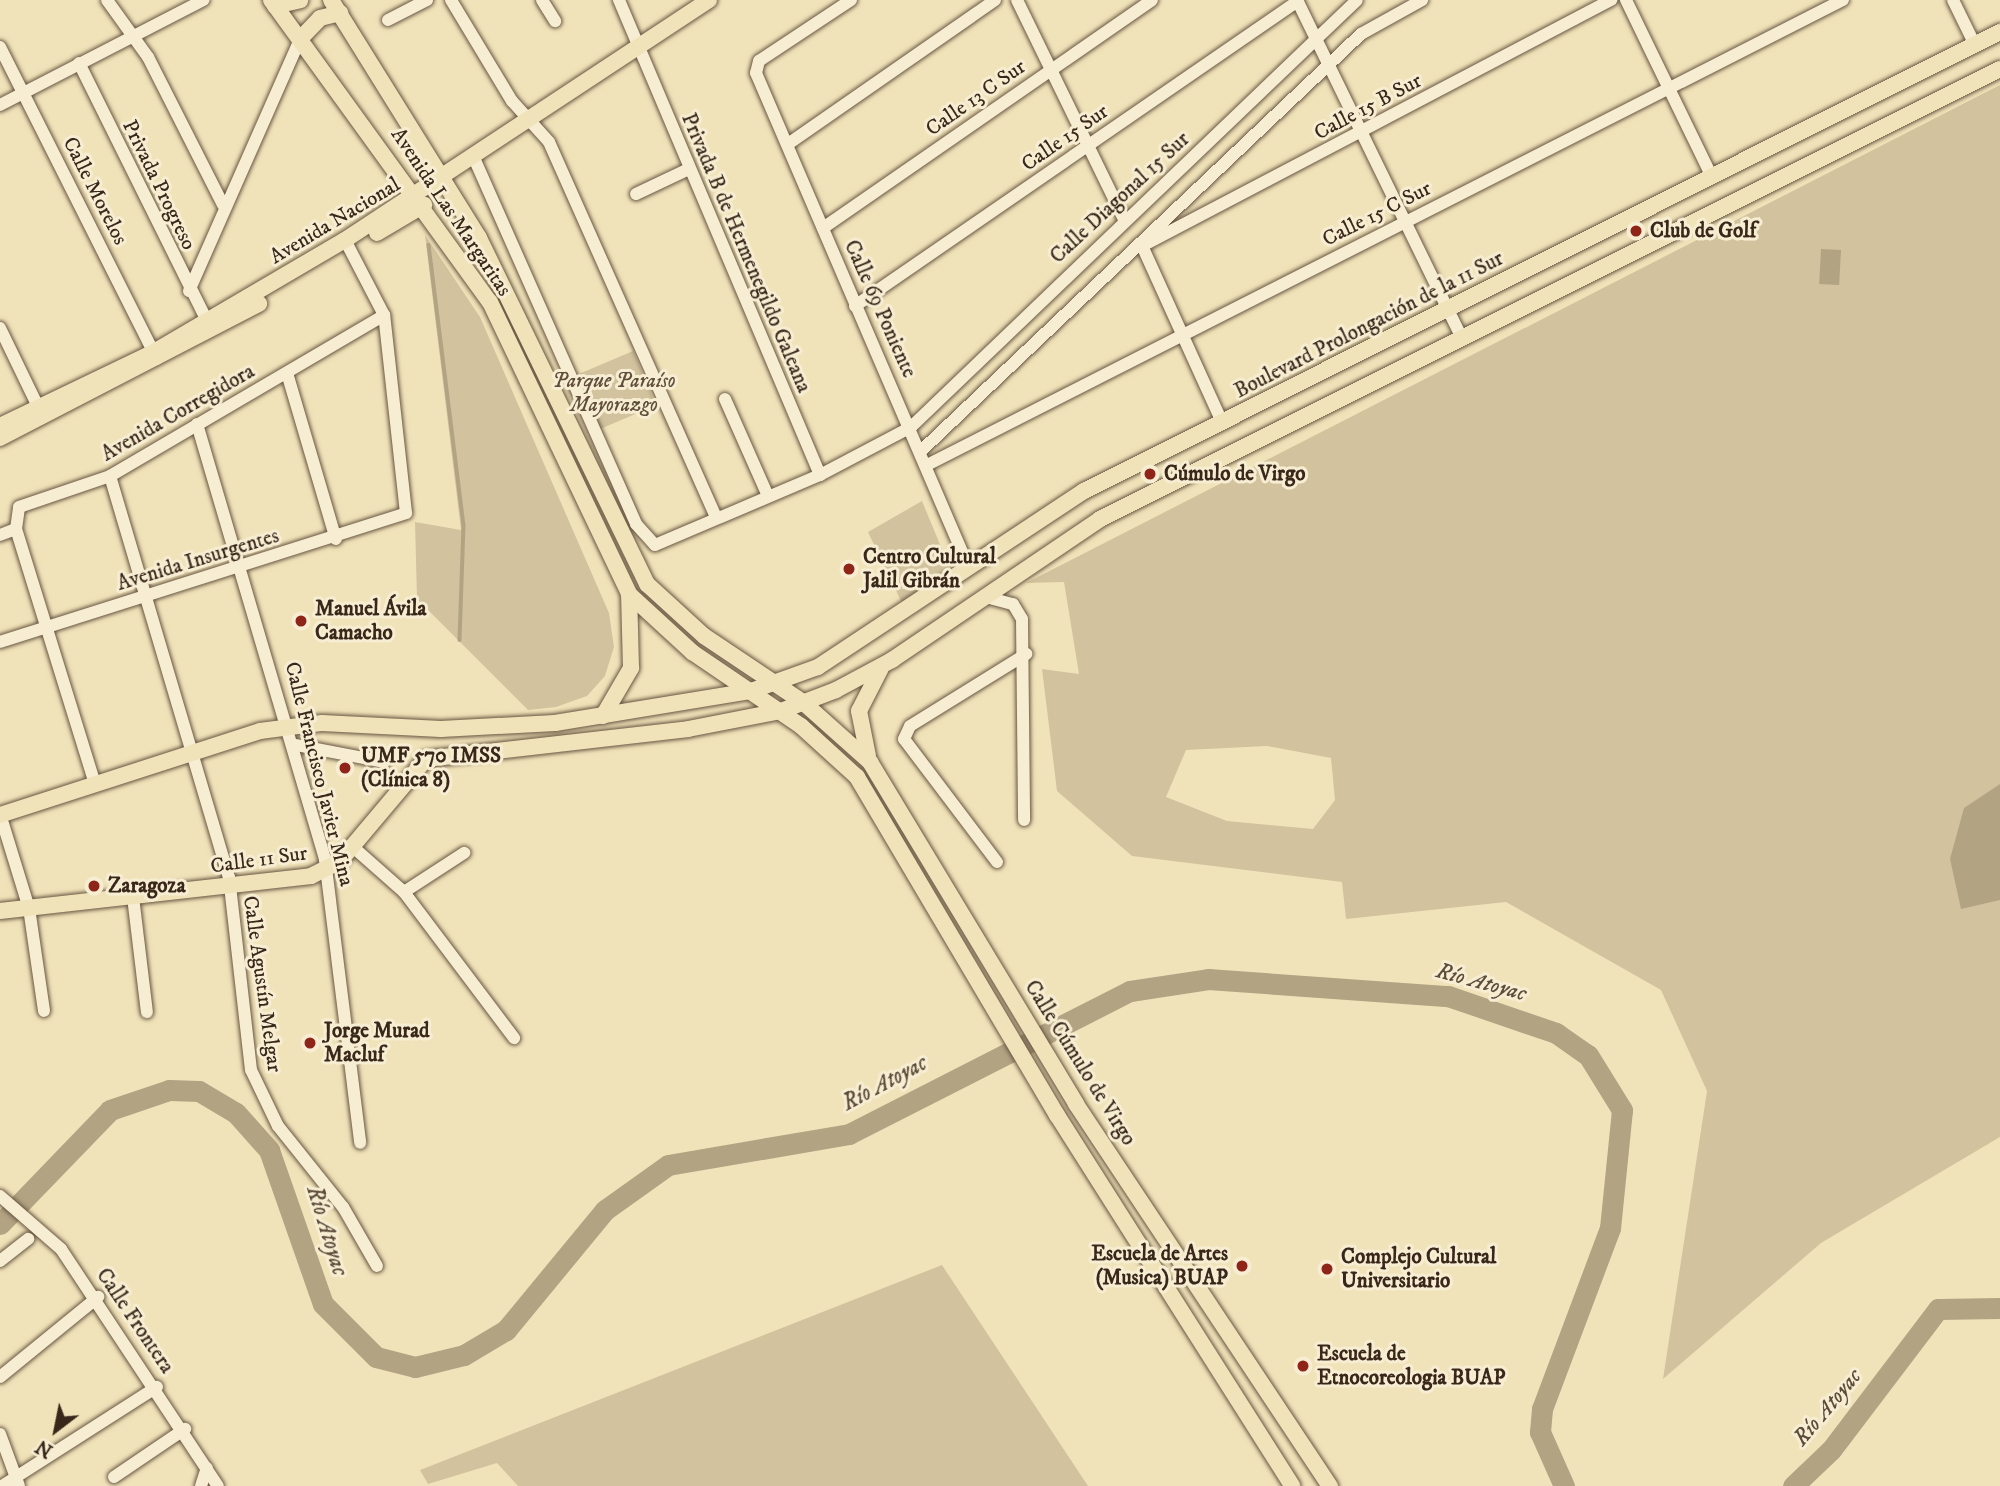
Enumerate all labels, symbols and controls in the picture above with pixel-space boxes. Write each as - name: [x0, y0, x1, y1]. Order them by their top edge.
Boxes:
- street label: Calle 13 C Sur: [921, 54, 1031, 142]
- street label: Calle 15 B Sur: [1310, 68, 1426, 146]
- street label: Calle 15 Sur: [1017, 99, 1113, 177]
- street label: Privada B de Hermenegildo Galeana: [676, 109, 816, 397]
- street label: Privada Progreso: [117, 116, 201, 254]
- street label: Avenida Las Margaritas: [385, 123, 517, 301]
- street label: Calle Diagonal 15 Sur: [1045, 127, 1195, 269]
- street label: Calle Morelos: [57, 133, 133, 249]
- street label: Avenida Nacional: [265, 172, 405, 270]
- street label: Calle 15 C Sur: [1318, 176, 1436, 252]
- place label: Club de Golf: [1650, 218, 1756, 244]
- marker: Club de Golf: [1628, 223, 1644, 239]
- street label: Calle 69 Poniente: [838, 236, 922, 382]
- street label: Boulevard Prolongación de la 11 Sur: [1230, 246, 1508, 404]
- street label: Avenida Corregidora: [97, 359, 259, 467]
- park label: Parque Paraíso Mayorazgo: [552, 368, 676, 418]
- place label: Cúmulo de Virgo: [1164, 461, 1305, 487]
- marker: Cúmulo de Virgo: [1142, 466, 1158, 482]
- street label: Avenida Insurgentes: [114, 523, 282, 597]
- place label: Centro Cultural Jalil Gibrán: [863, 544, 996, 594]
- marker: Centro Cultural Jalil Gibrán: [841, 561, 857, 577]
- place label: Manuel Ávila Camacho: [315, 596, 426, 646]
- marker: Manuel Ávila Camacho: [293, 613, 309, 629]
- street label: Calle Francisco Javier Mina: [279, 659, 359, 889]
- place label: UMF 570 IMSS (Clínica 8): [361, 743, 501, 793]
- marker: UMF 570 IMSS (Clínica 8): [335, 758, 355, 778]
- street label: Calle 11 Sur: [209, 841, 309, 879]
- place label: Zaragoza: [108, 873, 186, 899]
- marker: Zaragoza: [86, 878, 102, 894]
- street label: Calle Agustín Melgar: [237, 894, 287, 1074]
- water label: Río Atoyac: [1433, 958, 1529, 1008]
- street label: Calle Cúmulo de Virgo: [1019, 976, 1141, 1150]
- place label: Jorge Murad Macluf: [324, 1018, 430, 1068]
- marker: Jorge Murad Macluf: [302, 1035, 318, 1051]
- water label: Río Atoyac: [838, 1050, 932, 1118]
- water label: Río Atoyac: [299, 1183, 353, 1279]
- place label: Escuela de Artes (Musica) BUAP: [1091, 1241, 1228, 1291]
- place label: Complejo Cultural Universitario: [1341, 1244, 1496, 1294]
- marker: Escuela de Artes (Musica) BUAP: [1234, 1258, 1250, 1274]
- marker: Complejo Cultural Universitario: [1319, 1261, 1335, 1277]
- street label: Calle Frontera: [91, 1264, 179, 1378]
- place label: Escuela de Etnocoreologia BUAP: [1317, 1341, 1505, 1391]
- marker: Escuela de Etnocoreologia BUAP: [1295, 1358, 1311, 1374]
- water label: Río Atoyac: [1788, 1364, 1868, 1452]
- north arrow: [21, 1395, 91, 1465]
- text: N: [32, 1434, 57, 1462]

